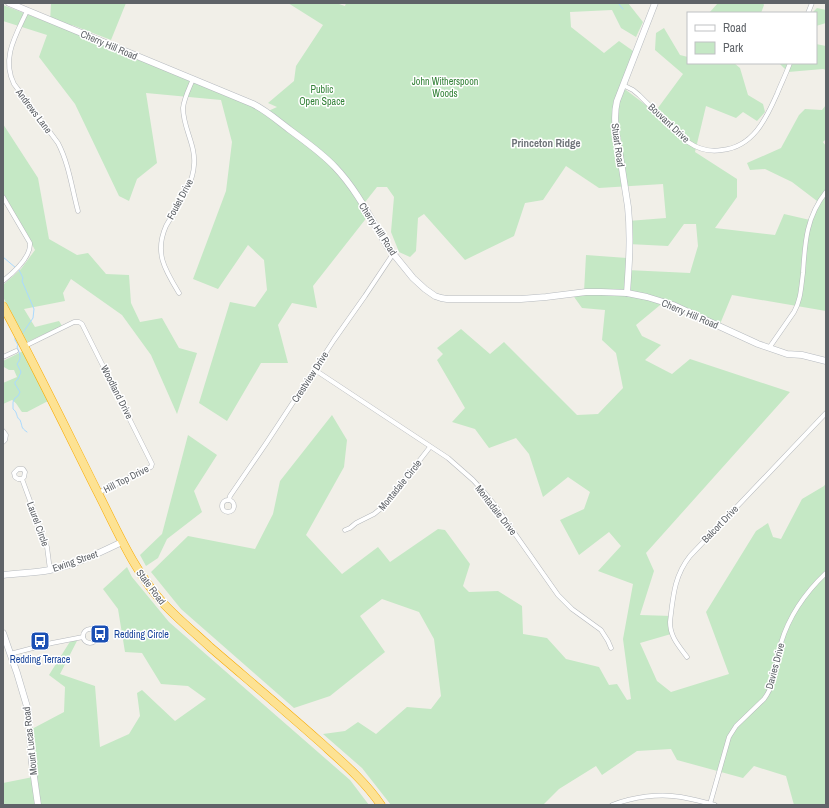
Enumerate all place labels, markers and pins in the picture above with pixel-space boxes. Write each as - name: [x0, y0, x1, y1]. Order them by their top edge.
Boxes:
- bus stop icon: Redding Circle: [89, 623, 111, 645]
- place label: Redding Circle: [114, 628, 169, 641]
- bus stop icon: Redding Terrace: [29, 630, 51, 652]
- place label: Redding Terrace: [10, 653, 71, 666]

